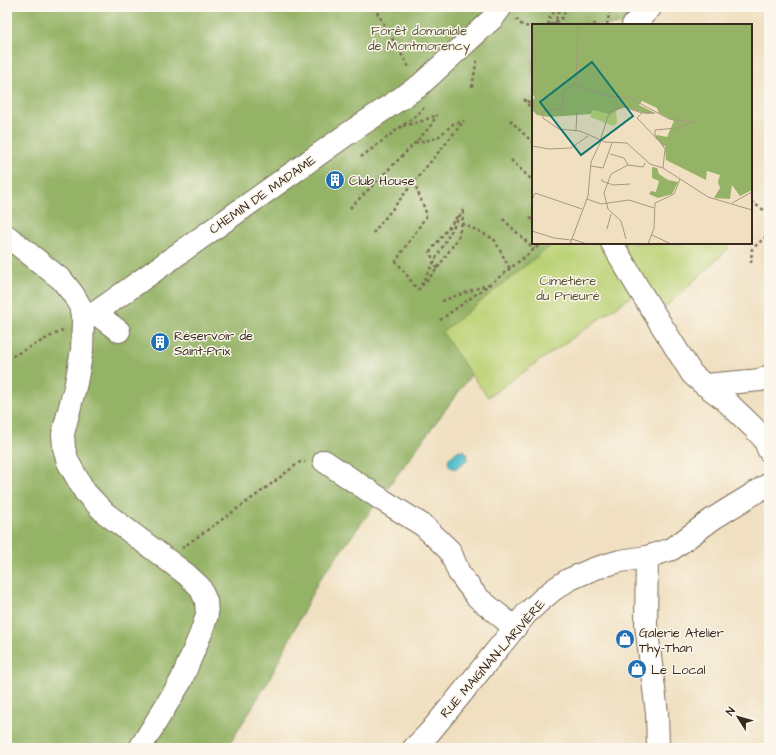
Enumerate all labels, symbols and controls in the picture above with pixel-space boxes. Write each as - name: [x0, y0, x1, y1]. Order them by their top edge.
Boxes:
- park label: Forêt domaniale de Montmorency: [368, 22, 470, 56]
- inset map: [532, 24, 752, 244]
- street label: CHEMIN DE MADAME: [206, 151, 320, 238]
- building icon: Club House: [324, 169, 346, 191]
- place label: Club House: [349, 172, 415, 190]
- park label: Cimetière du Prieuré: [536, 272, 600, 305]
- place label: Réservoir de Saint-Prix: [174, 327, 253, 360]
- building icon: Réservoir de Saint-Prix: [149, 331, 171, 353]
- street label: RUE MAIGNAN-LARIVIÈRE: [436, 595, 549, 722]
- place label: Galerie Atelier Thy-Than: [639, 624, 724, 658]
- shop icon: Galerie Atelier Thy-Than: [614, 628, 636, 650]
- shop icon: Le Local: [626, 658, 648, 680]
- place label: Le Local: [651, 661, 705, 679]
- north arrow: [718, 697, 758, 737]
- text: N: [722, 704, 739, 719]

